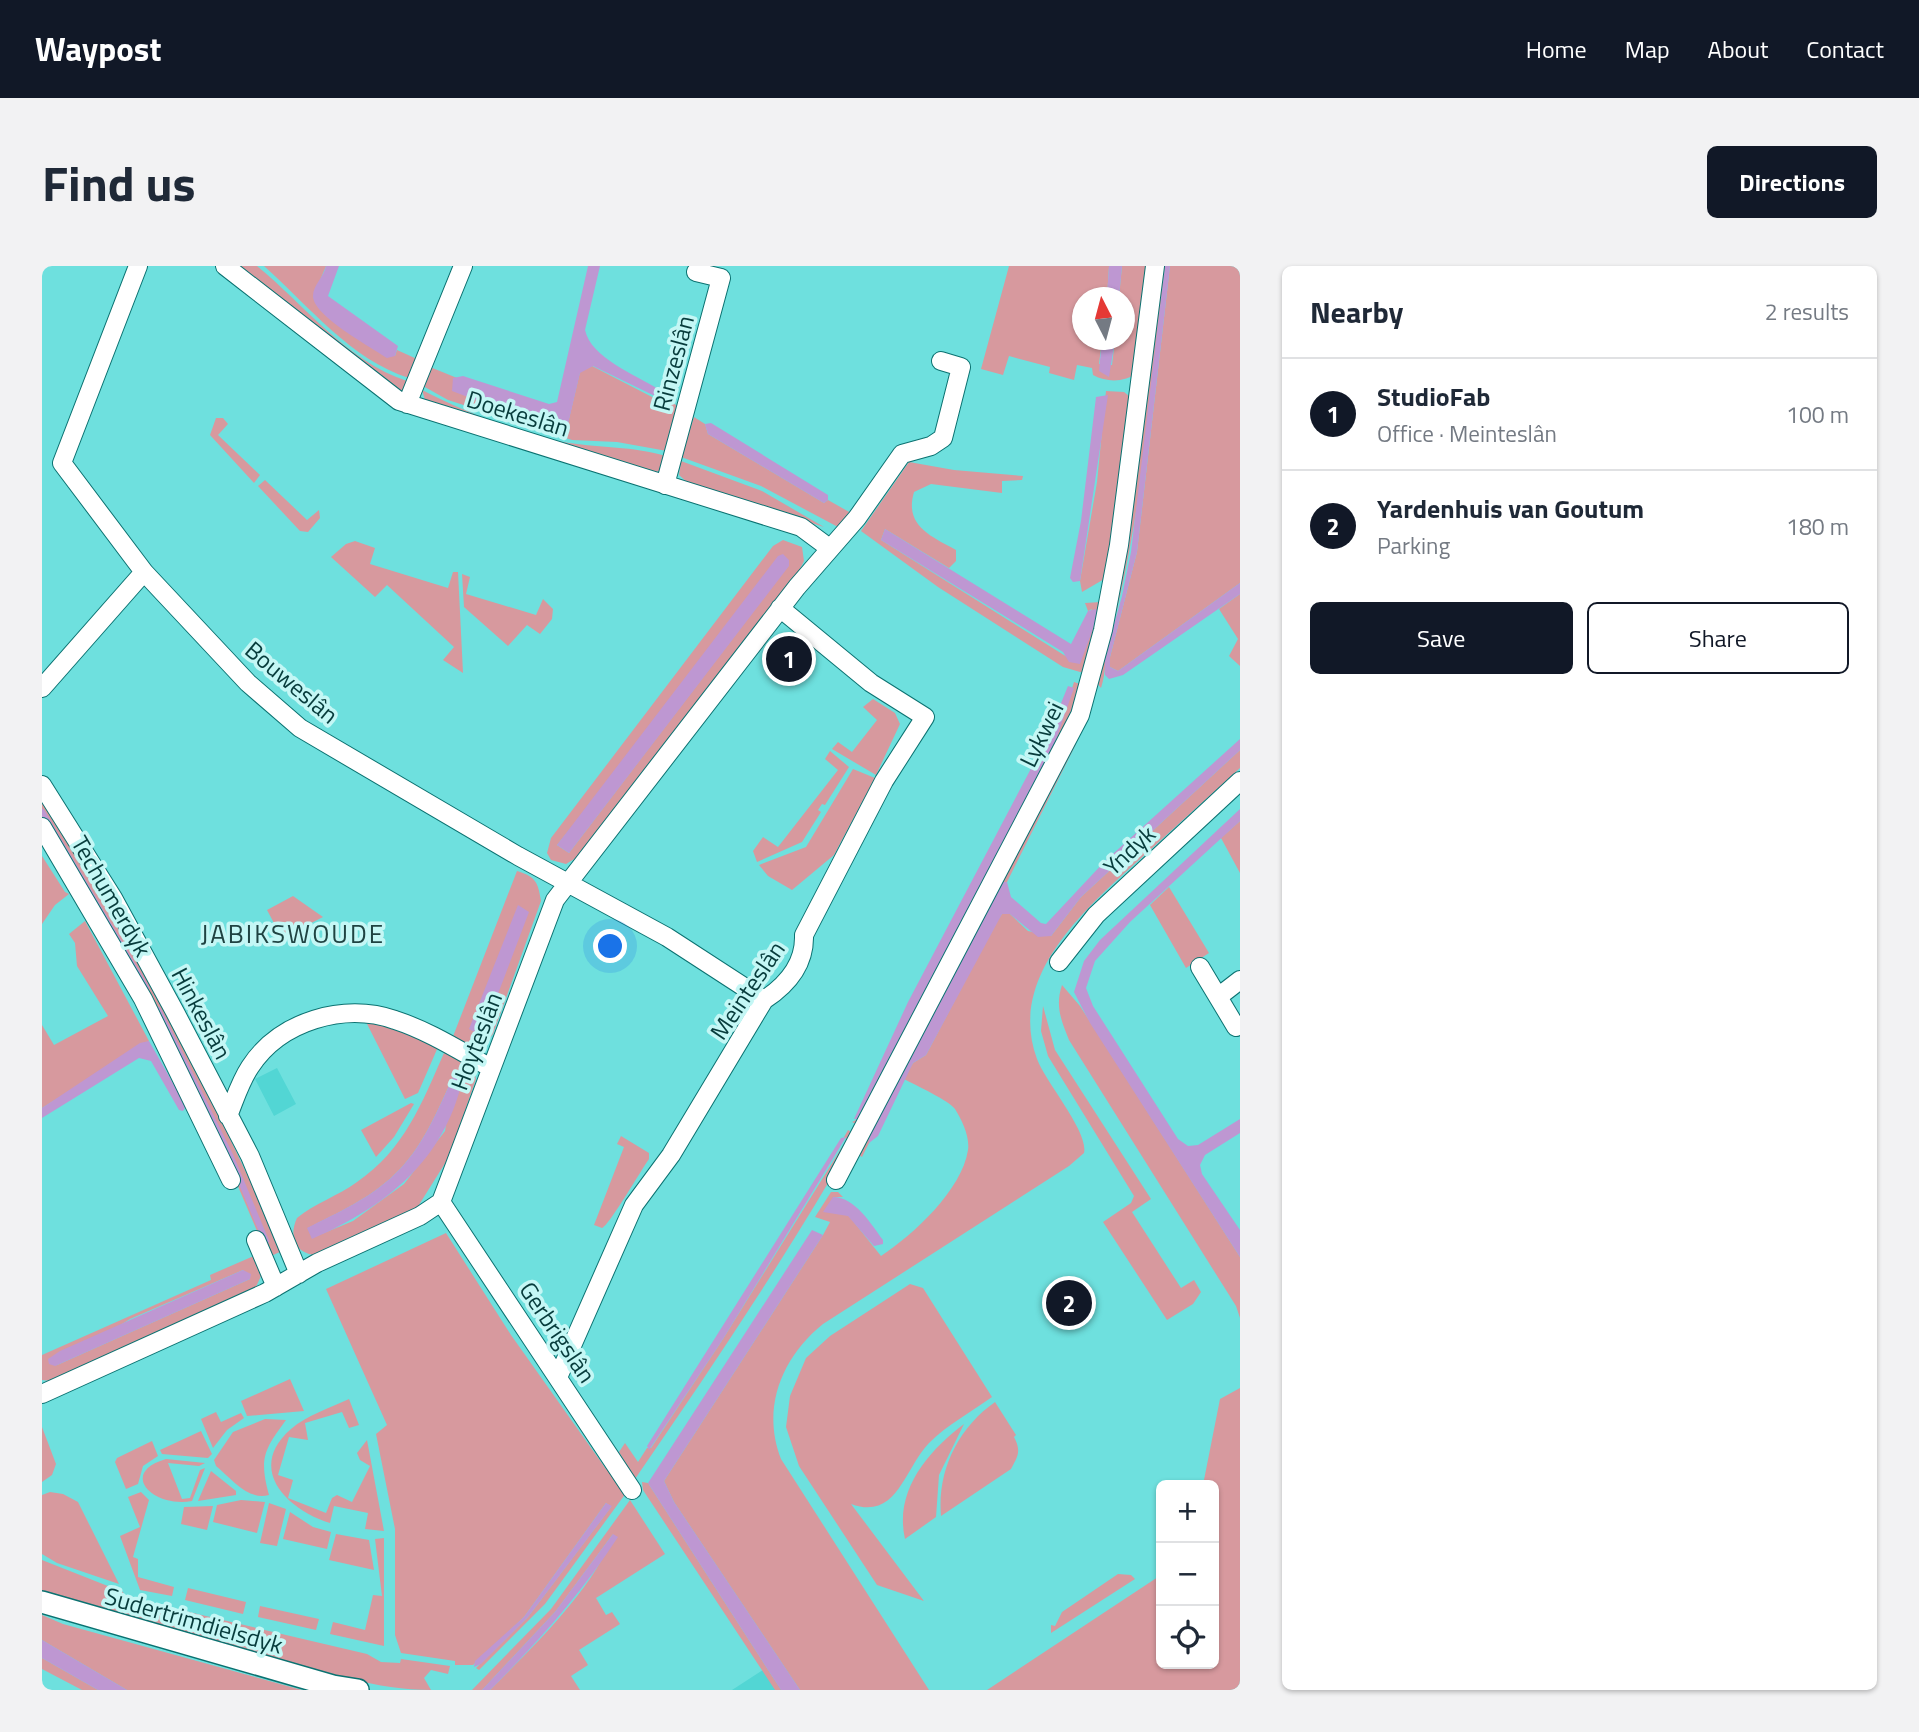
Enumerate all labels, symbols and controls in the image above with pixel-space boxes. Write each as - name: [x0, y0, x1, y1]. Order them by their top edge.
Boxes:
- text: Waypost: [35, 24, 161, 74]
- text: Home: [1526, 31, 1587, 67]
- text: Map: [1625, 31, 1670, 67]
- text: About: [1708, 31, 1768, 67]
- text: Contact: [1806, 31, 1884, 67]
- text: Find us: [42, 145, 196, 220]
- button: Directions: [1707, 146, 1877, 218]
- north arrow: [1072, 287, 1135, 350]
- text: Nearby: [1310, 289, 1403, 335]
- text: 2 results: [1765, 294, 1849, 329]
- street label: Rinzeslân: [643, 311, 703, 415]
- text: StudioFab: [1377, 377, 1490, 416]
- street label: Doekeslân: [462, 380, 574, 446]
- text: 1: [1327, 397, 1339, 432]
- text: 100 m: [1786, 397, 1849, 432]
- text: Office · Meinteslân: [1377, 416, 1557, 451]
- text: Yardenhuis van Goutum: [1377, 489, 1644, 528]
- text: 2: [1327, 509, 1339, 544]
- text: 180 m: [1786, 509, 1849, 544]
- text: Parking: [1377, 528, 1450, 563]
- button: Save: [1310, 602, 1573, 674]
- button: Share: [1587, 602, 1849, 674]
- street label: Bouweslân: [237, 632, 347, 732]
- pin: 1: [766, 633, 812, 685]
- street label: Lykwei: [1010, 695, 1072, 773]
- street label: Yndyk: [1095, 816, 1164, 884]
- street label: Techumerdyk: [63, 829, 161, 964]
- district label: JABIKSWOUDE: [201, 914, 385, 953]
- your location: [593, 929, 627, 963]
- street label: Meinteslân: [701, 933, 793, 1047]
- street label: Hinkeslân: [163, 961, 241, 1065]
- street label: Hoyteslân: [441, 987, 511, 1095]
- street label: Gerbrigslân: [511, 1274, 605, 1390]
- pin: 2: [1046, 1277, 1092, 1329]
- map controls: [1156, 1480, 1219, 1669]
- button: +: [1156, 1480, 1219, 1543]
- button: −: [1156, 1543, 1219, 1606]
- street label: Sudertrimdielsdyk: [101, 1577, 288, 1663]
- button: locate: [1156, 1606, 1219, 1669]

